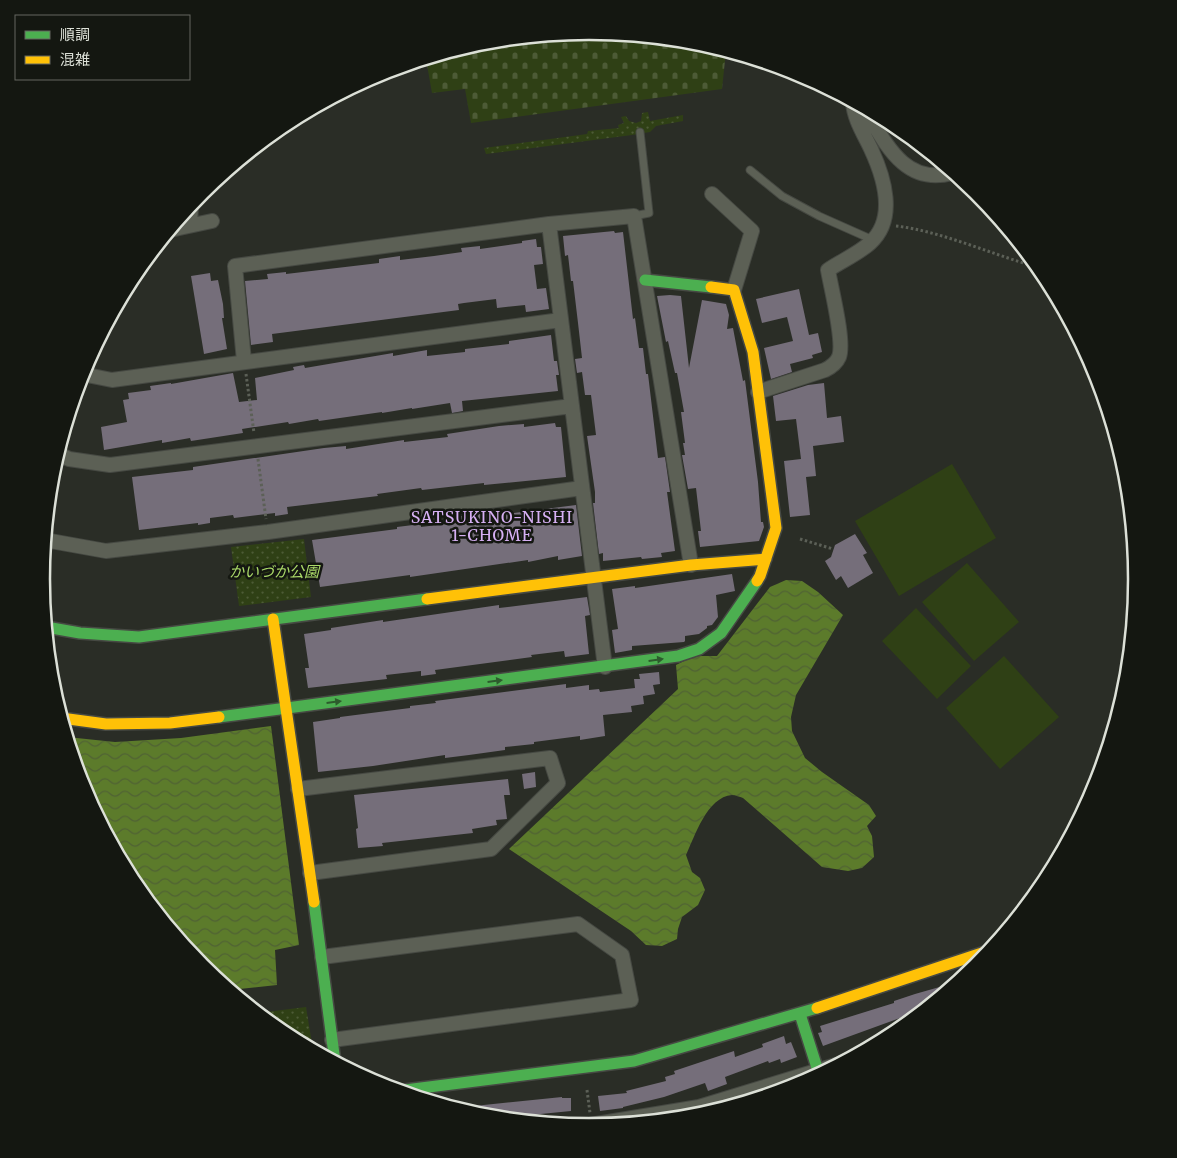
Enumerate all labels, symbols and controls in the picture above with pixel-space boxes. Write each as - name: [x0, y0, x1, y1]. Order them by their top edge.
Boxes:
- legend: [15, 15, 190, 80]
- text: 順調: [60, 25, 90, 44]
- text: 混雑: [60, 50, 90, 69]
- district label: SATSUKINO-NISHI 1-CHOME: [411, 507, 573, 545]
- park label: かいづか公園: [229, 562, 321, 581]
- one-way arrow: [649, 656, 665, 664]
- one-way arrow: [488, 677, 504, 685]
- one-way arrow: [326, 698, 342, 706]

